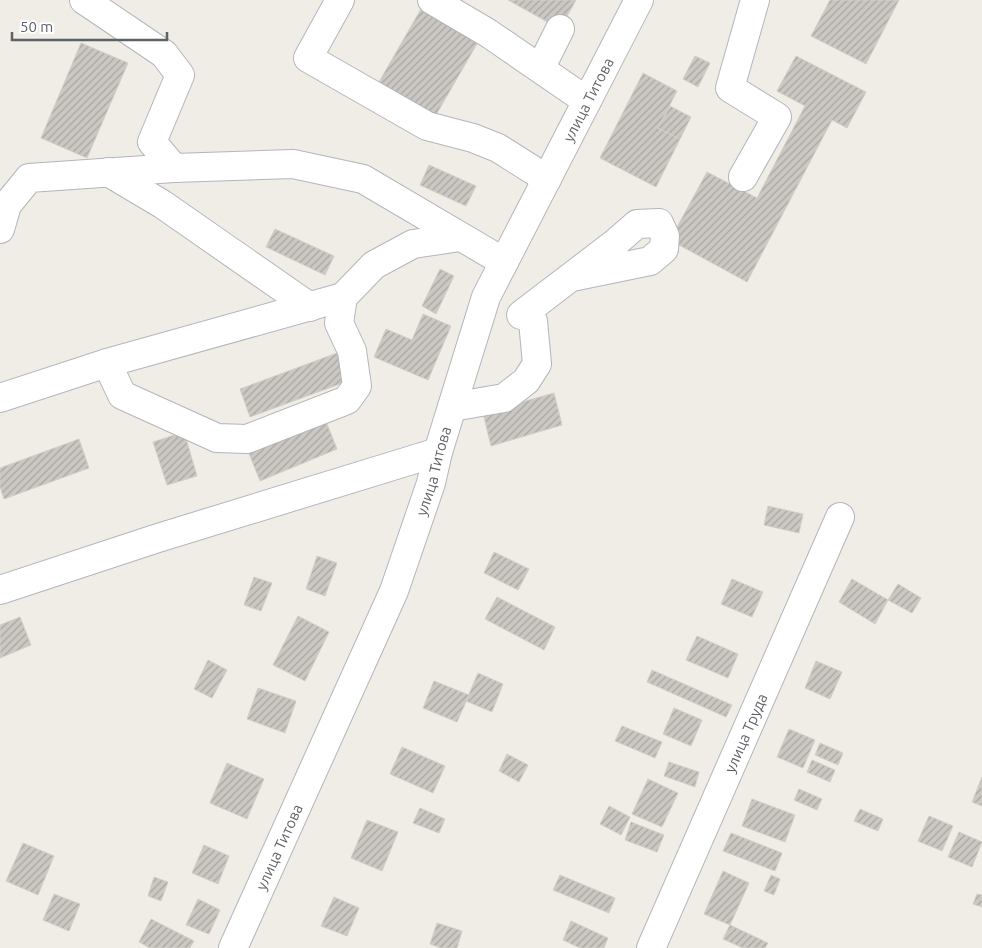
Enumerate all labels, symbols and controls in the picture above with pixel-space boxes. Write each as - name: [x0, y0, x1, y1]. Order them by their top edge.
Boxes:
- scale bar: [12, 10, 168, 42]
- text: 50 m: [20, 18, 53, 35]
- street label: улица Титова: [559, 55, 616, 144]
- street label: улица Титова: [412, 424, 454, 518]
- street label: улица Труда: [721, 691, 770, 775]
- street label: улица Титова: [252, 801, 305, 892]

